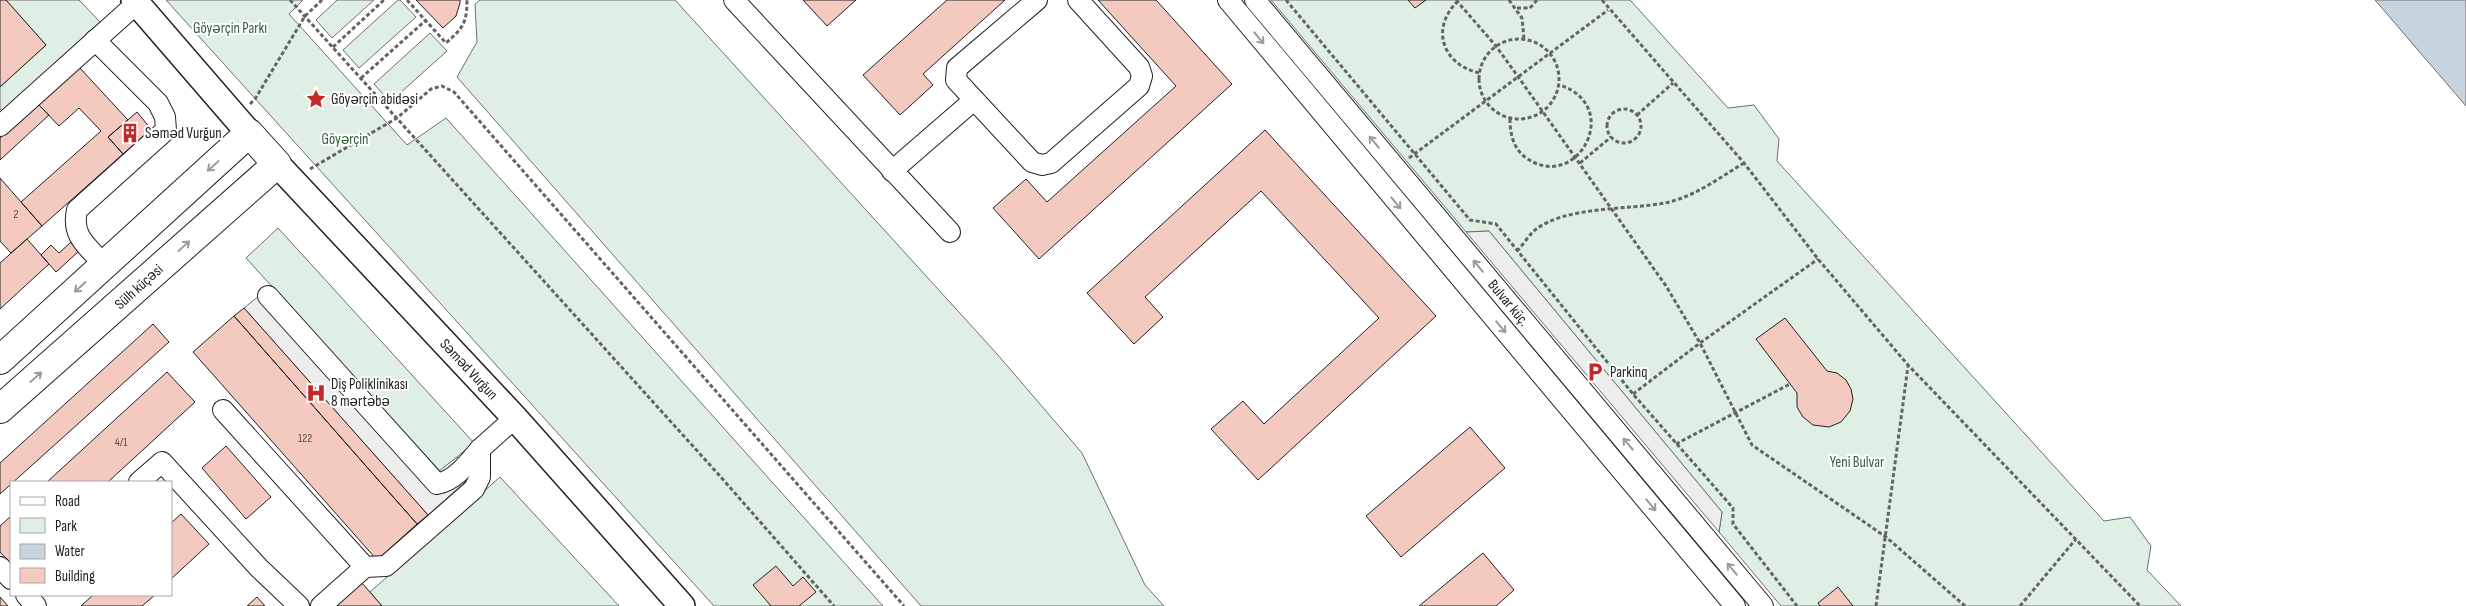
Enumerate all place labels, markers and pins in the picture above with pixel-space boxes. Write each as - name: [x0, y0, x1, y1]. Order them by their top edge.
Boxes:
- place icon: Göyərçin abidəsi: [305, 88, 327, 110]
- place label: Göyərçin abidəsi: [331, 90, 418, 109]
- building icon: Səməd Vurğun: [119, 122, 141, 144]
- place label: Səməd Vurğun: [145, 124, 222, 143]
- parking icon: Parkinq: [1584, 361, 1606, 383]
- place label: Parkinq: [1610, 363, 1647, 382]
- place label: Diş Poliklinikası 8 mərtəbə: [331, 375, 408, 411]
- hospital icon: Diş Poliklinikası 8 mərtəbə: [305, 382, 327, 404]

